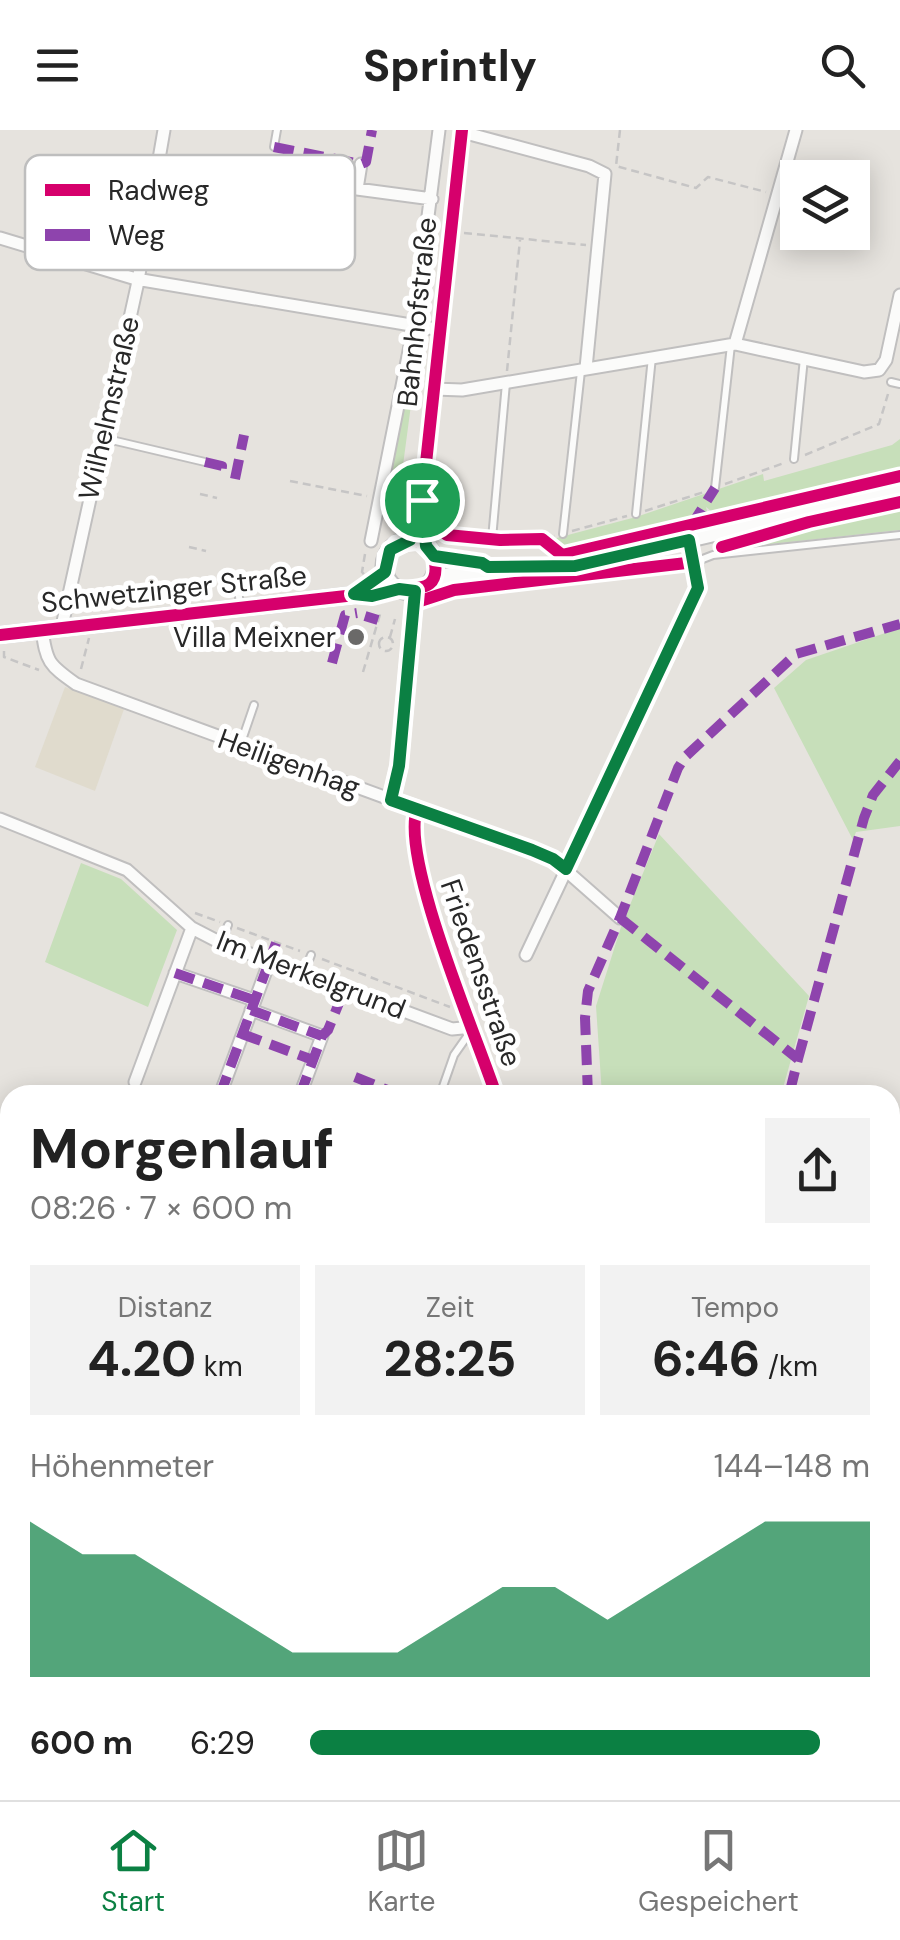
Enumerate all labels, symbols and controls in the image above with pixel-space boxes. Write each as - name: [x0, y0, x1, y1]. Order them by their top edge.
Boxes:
- text: Sprintly: [363, 36, 537, 95]
- icon: menu: [30, 38, 85, 93]
- icon: search: [815, 38, 870, 93]
- legend: [25, 155, 355, 270]
- map controls: [780, 160, 870, 250]
- button: layers: [780, 160, 870, 250]
- text: Radweg: [108, 172, 209, 209]
- street label: Bahnhofstraße: [389, 216, 445, 408]
- text: Weg: [108, 217, 165, 254]
- street label: Wilhelmstraße: [70, 313, 148, 503]
- pin: [380, 458, 465, 543]
- icon: arrive: [395, 473, 450, 528]
- street label: Schwetzinger Straße: [39, 557, 309, 621]
- place label: Villa Meixner: [173, 619, 336, 656]
- marker: Villa Meixner: [345, 626, 367, 648]
- street label: Heiligenhag: [213, 720, 365, 806]
- street label: Friedensstraße: [432, 875, 530, 1071]
- street label: Im Merkelgrund: [211, 922, 411, 1028]
- text: Morgenlauf: [30, 1113, 334, 1185]
- button: share: [765, 1118, 870, 1223]
- text: 08:26 · 7 × 600 m: [30, 1187, 292, 1229]
- text: Distanz: [118, 1289, 212, 1326]
- text: Zeit: [426, 1289, 474, 1326]
- text: Tempo: [691, 1289, 779, 1326]
- text: 4.20: [87, 1326, 196, 1392]
- text: 28:25: [384, 1326, 516, 1392]
- text: 6:46: [652, 1326, 761, 1392]
- text: km: [196, 1348, 243, 1385]
- text: /km: [761, 1348, 818, 1385]
- text: Höhenmeter: [30, 1445, 214, 1487]
- text: 144–148 m: [714, 1445, 870, 1487]
- text: 600 m: [30, 1722, 133, 1764]
- text: 6:29: [190, 1722, 255, 1764]
- tab: Start: [101, 1823, 165, 1920]
- tab: Karte: [368, 1823, 435, 1920]
- tab: Gespeichert: [638, 1823, 799, 1920]

